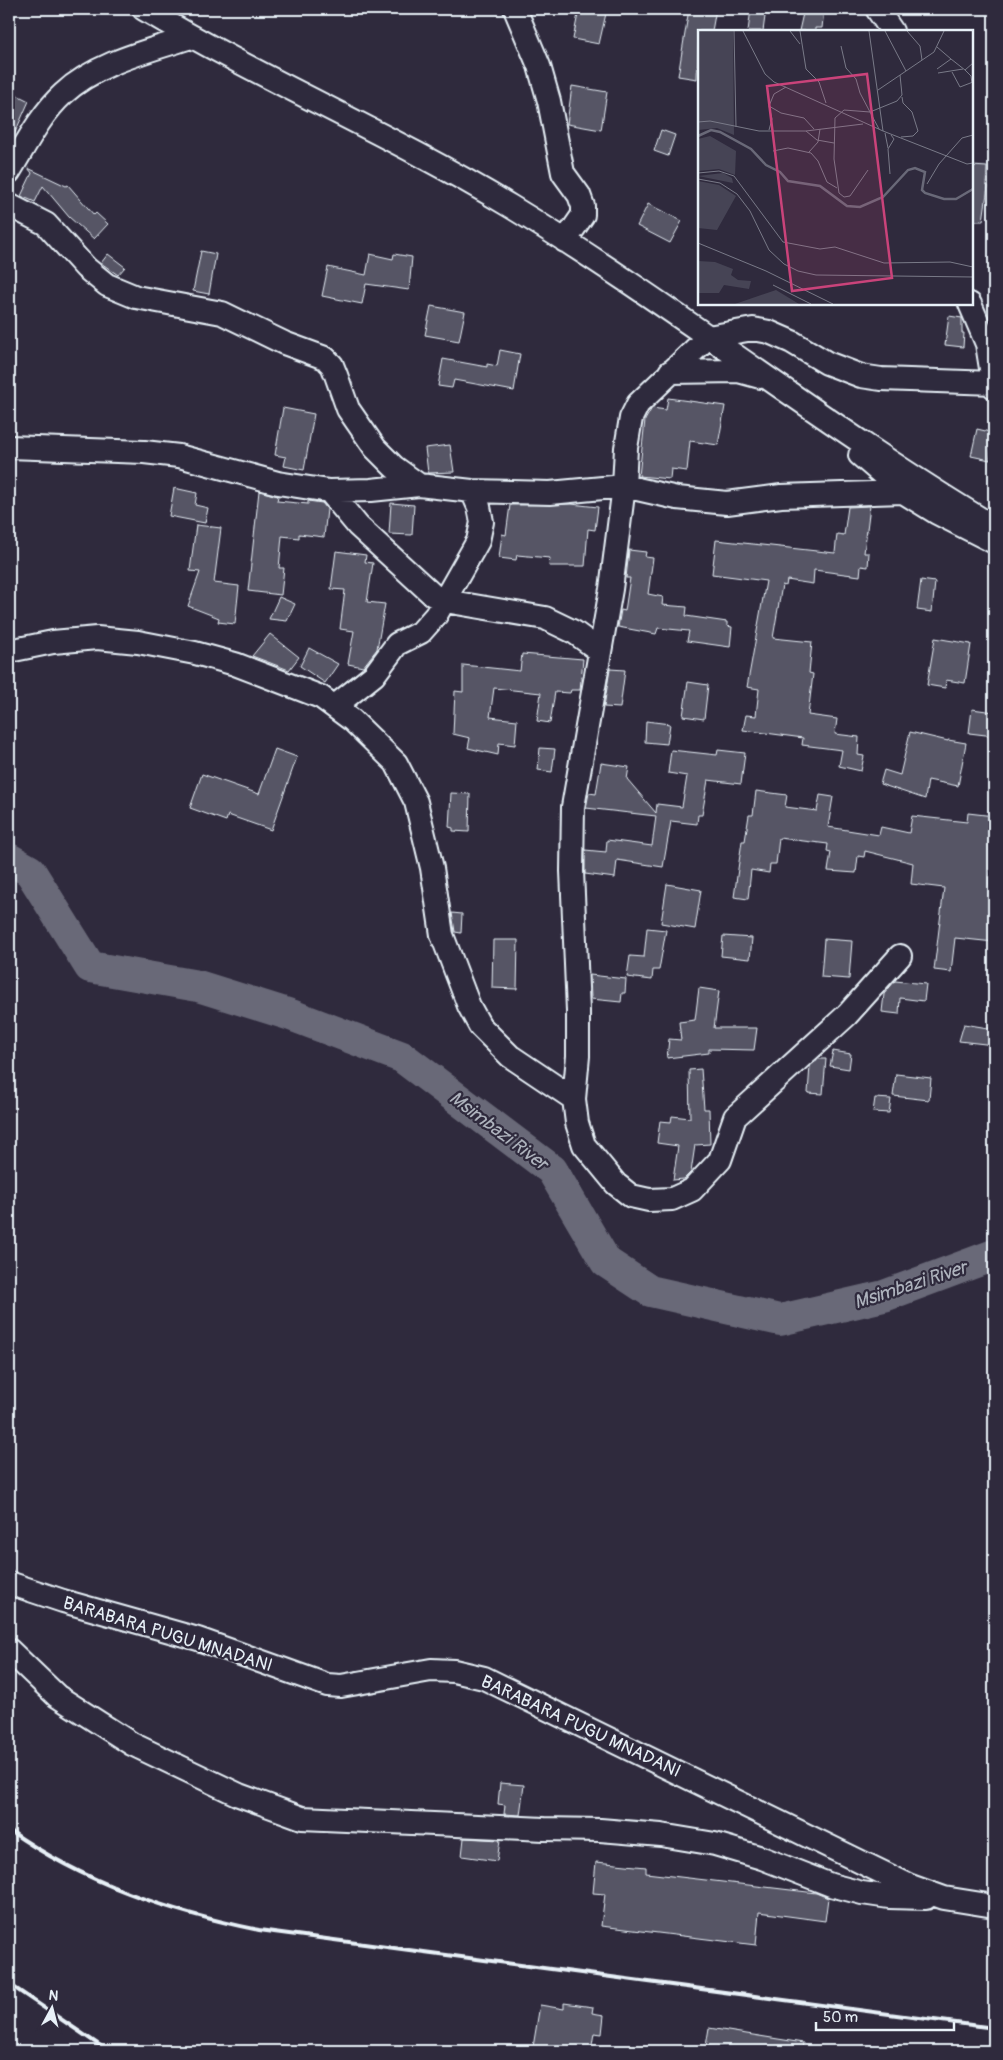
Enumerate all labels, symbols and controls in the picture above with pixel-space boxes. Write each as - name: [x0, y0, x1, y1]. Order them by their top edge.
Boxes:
- inset map: [698, 30, 973, 305]
- water label: Msimbazi River: [444, 1086, 554, 1177]
- water label: Msimbazi River: [851, 1255, 972, 1314]
- street label: BARABARA PUGU MNADANI: [60, 1592, 275, 1677]
- street label: BARABARA PUGU MNADANI: [477, 1670, 684, 1783]
- north arrow: [28, 1982, 78, 2032]
- text: N: [48, 1987, 59, 2005]
- scale bar: [816, 2000, 953, 2032]
- text: 50 m: [823, 2008, 858, 2027]

